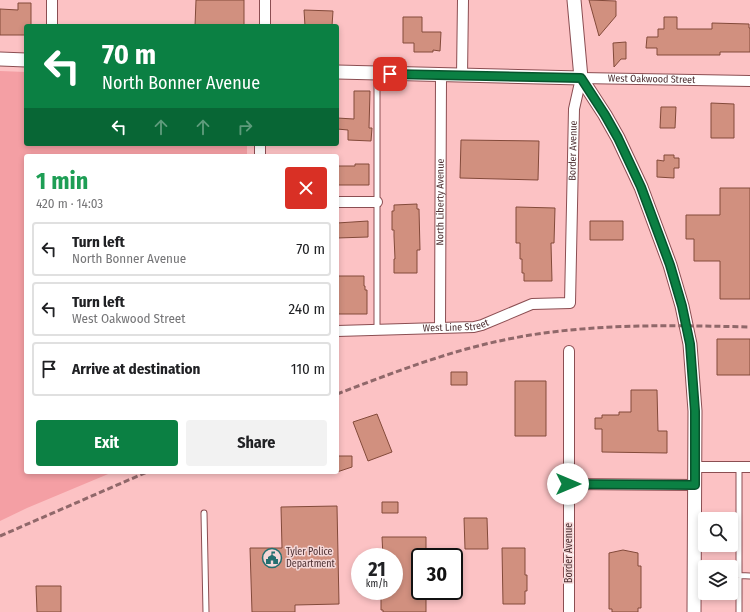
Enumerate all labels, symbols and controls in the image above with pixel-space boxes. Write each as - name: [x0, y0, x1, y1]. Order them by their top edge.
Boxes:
- text: 70 m: [102, 38, 156, 71]
- icon: left: [36, 40, 88, 92]
- pin: [373, 57, 407, 91]
- icon: arrive: [379, 63, 401, 85]
- text: North Bonner Avenue: [102, 72, 260, 94]
- street label: West Oakwood Street: [608, 72, 696, 86]
- icon: left: [108, 116, 130, 138]
- icon: ahead: [150, 116, 172, 138]
- icon: ahead: [192, 116, 214, 138]
- icon: right: [234, 116, 256, 138]
- street label: Border Avenue: [567, 120, 580, 181]
- street label: North Liberty Avenue: [434, 159, 447, 245]
- text: 1 min: [36, 167, 88, 195]
- button: close: [285, 167, 327, 209]
- text: 420 m · 14:03: [36, 196, 103, 211]
- text: Turn left: [72, 233, 125, 251]
- icon: left: [38, 238, 60, 260]
- text: 70 m: [296, 240, 325, 258]
- text: North Bonner Avenue: [72, 251, 186, 266]
- text: Turn left: [72, 293, 125, 311]
- icon: left: [38, 298, 60, 320]
- text: 240 m: [289, 300, 325, 318]
- text: West Oakwood Street: [72, 311, 186, 326]
- street label: West Line Street: [423, 317, 491, 334]
- icon: arrive: [38, 358, 60, 380]
- text: Arrive at destination: [72, 360, 200, 378]
- text: 110 m: [291, 360, 325, 378]
- button: Exit: [36, 420, 178, 466]
- button: Share: [186, 420, 327, 466]
- position arrow: [547, 463, 589, 505]
- map controls: [698, 512, 738, 600]
- button: search: [698, 512, 738, 552]
- street label: Border Avenue: [563, 523, 575, 583]
- place label: Tyler Police Department: [286, 546, 336, 570]
- public building icon: Tyler Police Department: [261, 547, 283, 569]
- speed limit sign: 30: [411, 548, 463, 600]
- text: 21: [368, 557, 386, 581]
- button: layers: [698, 560, 738, 600]
- text: km/h: [366, 578, 388, 590]

